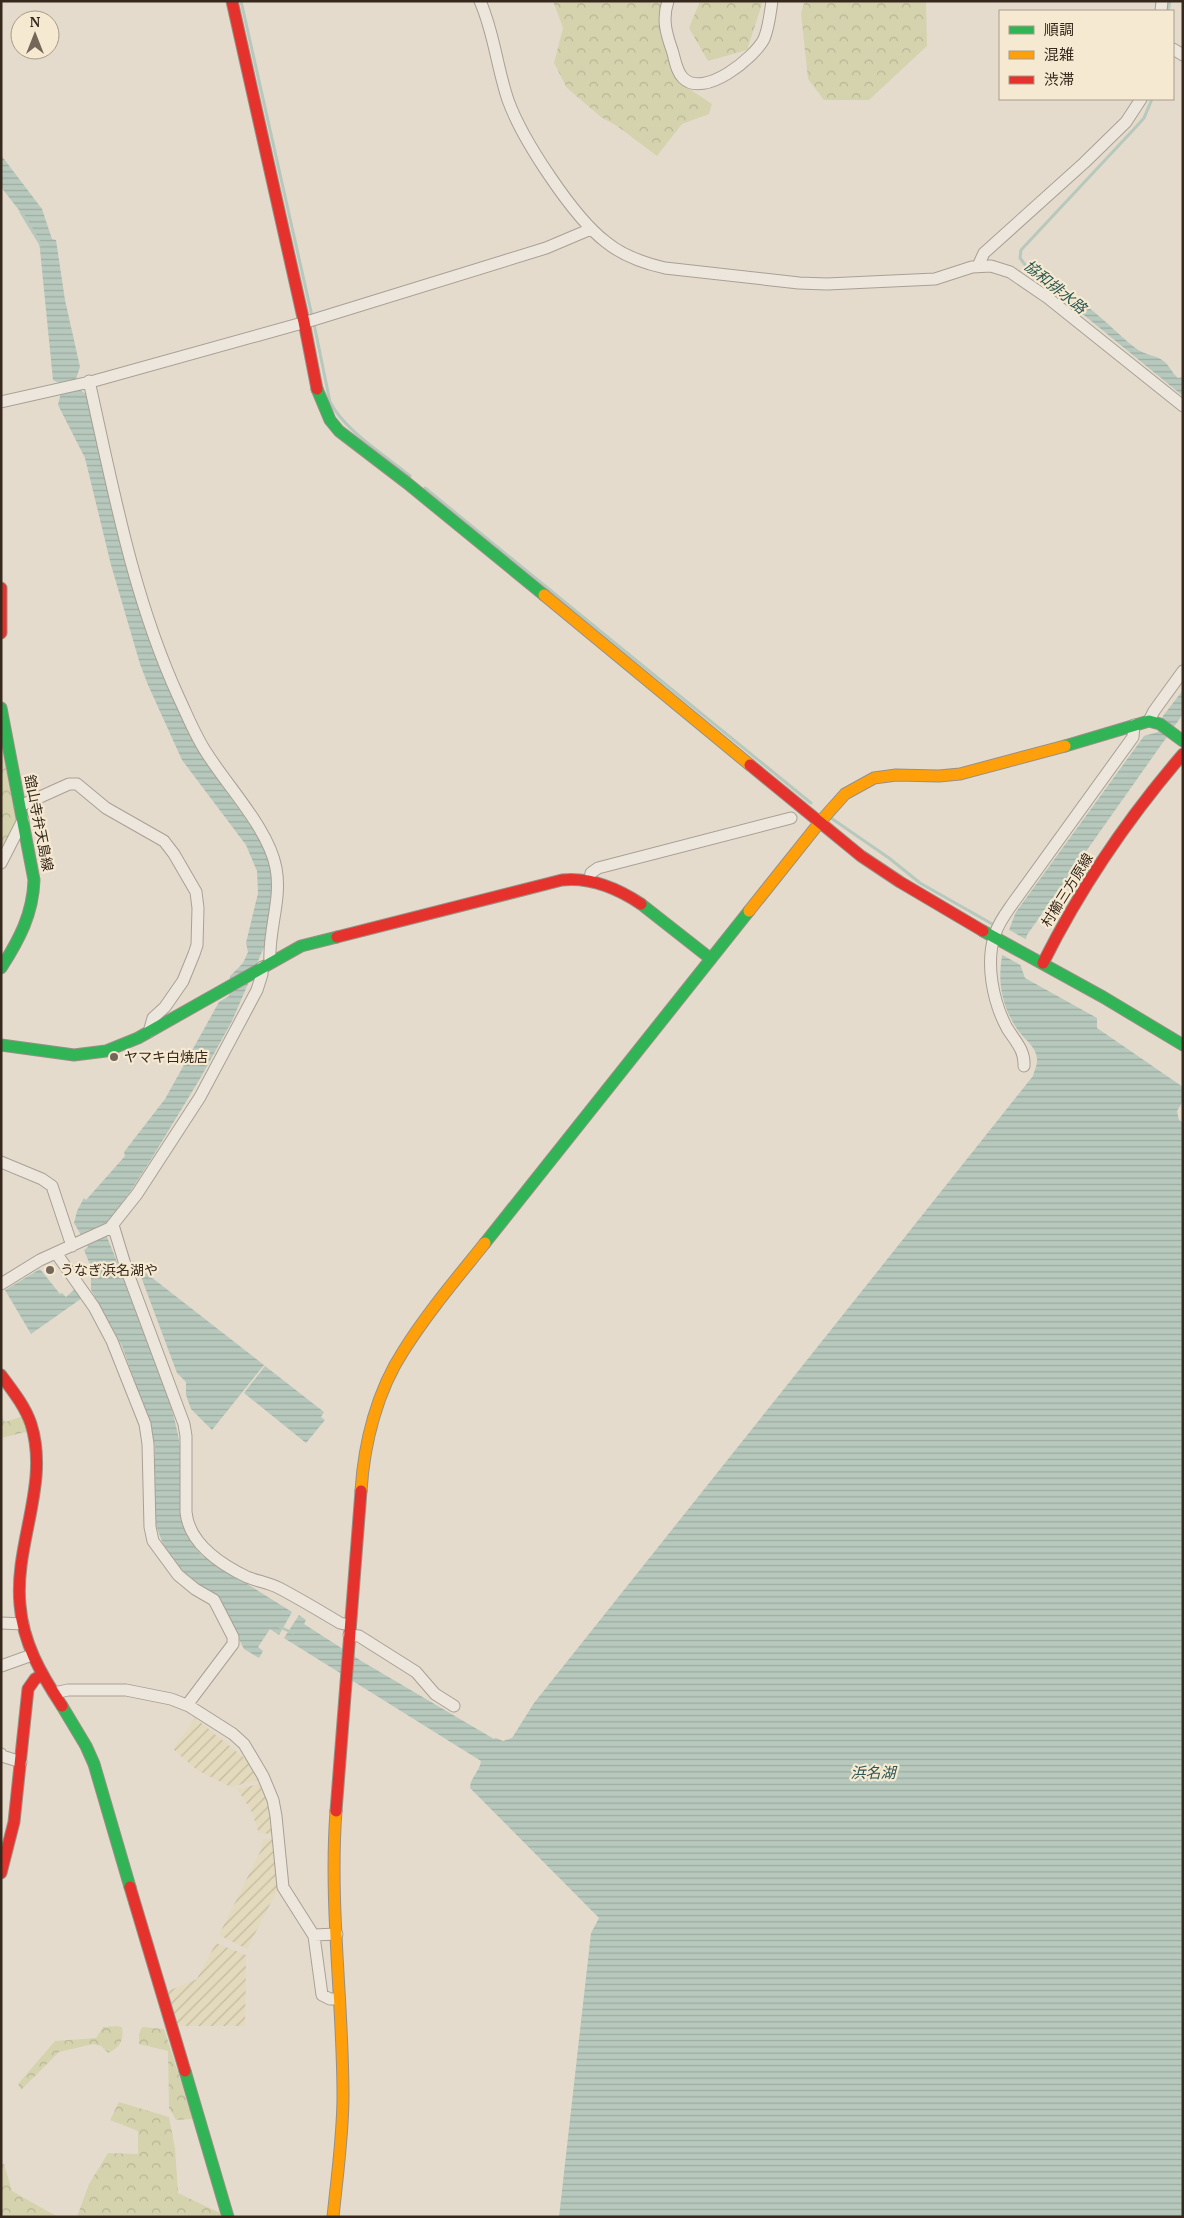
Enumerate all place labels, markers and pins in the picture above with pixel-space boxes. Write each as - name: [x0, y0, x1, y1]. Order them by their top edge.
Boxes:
- place label: ヤマキ白焼店: [124, 1047, 208, 1066]
- marker: ヤマキ白焼店: [108, 1051, 120, 1063]
- place label: うなぎ浜名湖や: [60, 1260, 158, 1279]
- marker: うなぎ浜名湖や: [44, 1264, 56, 1276]

